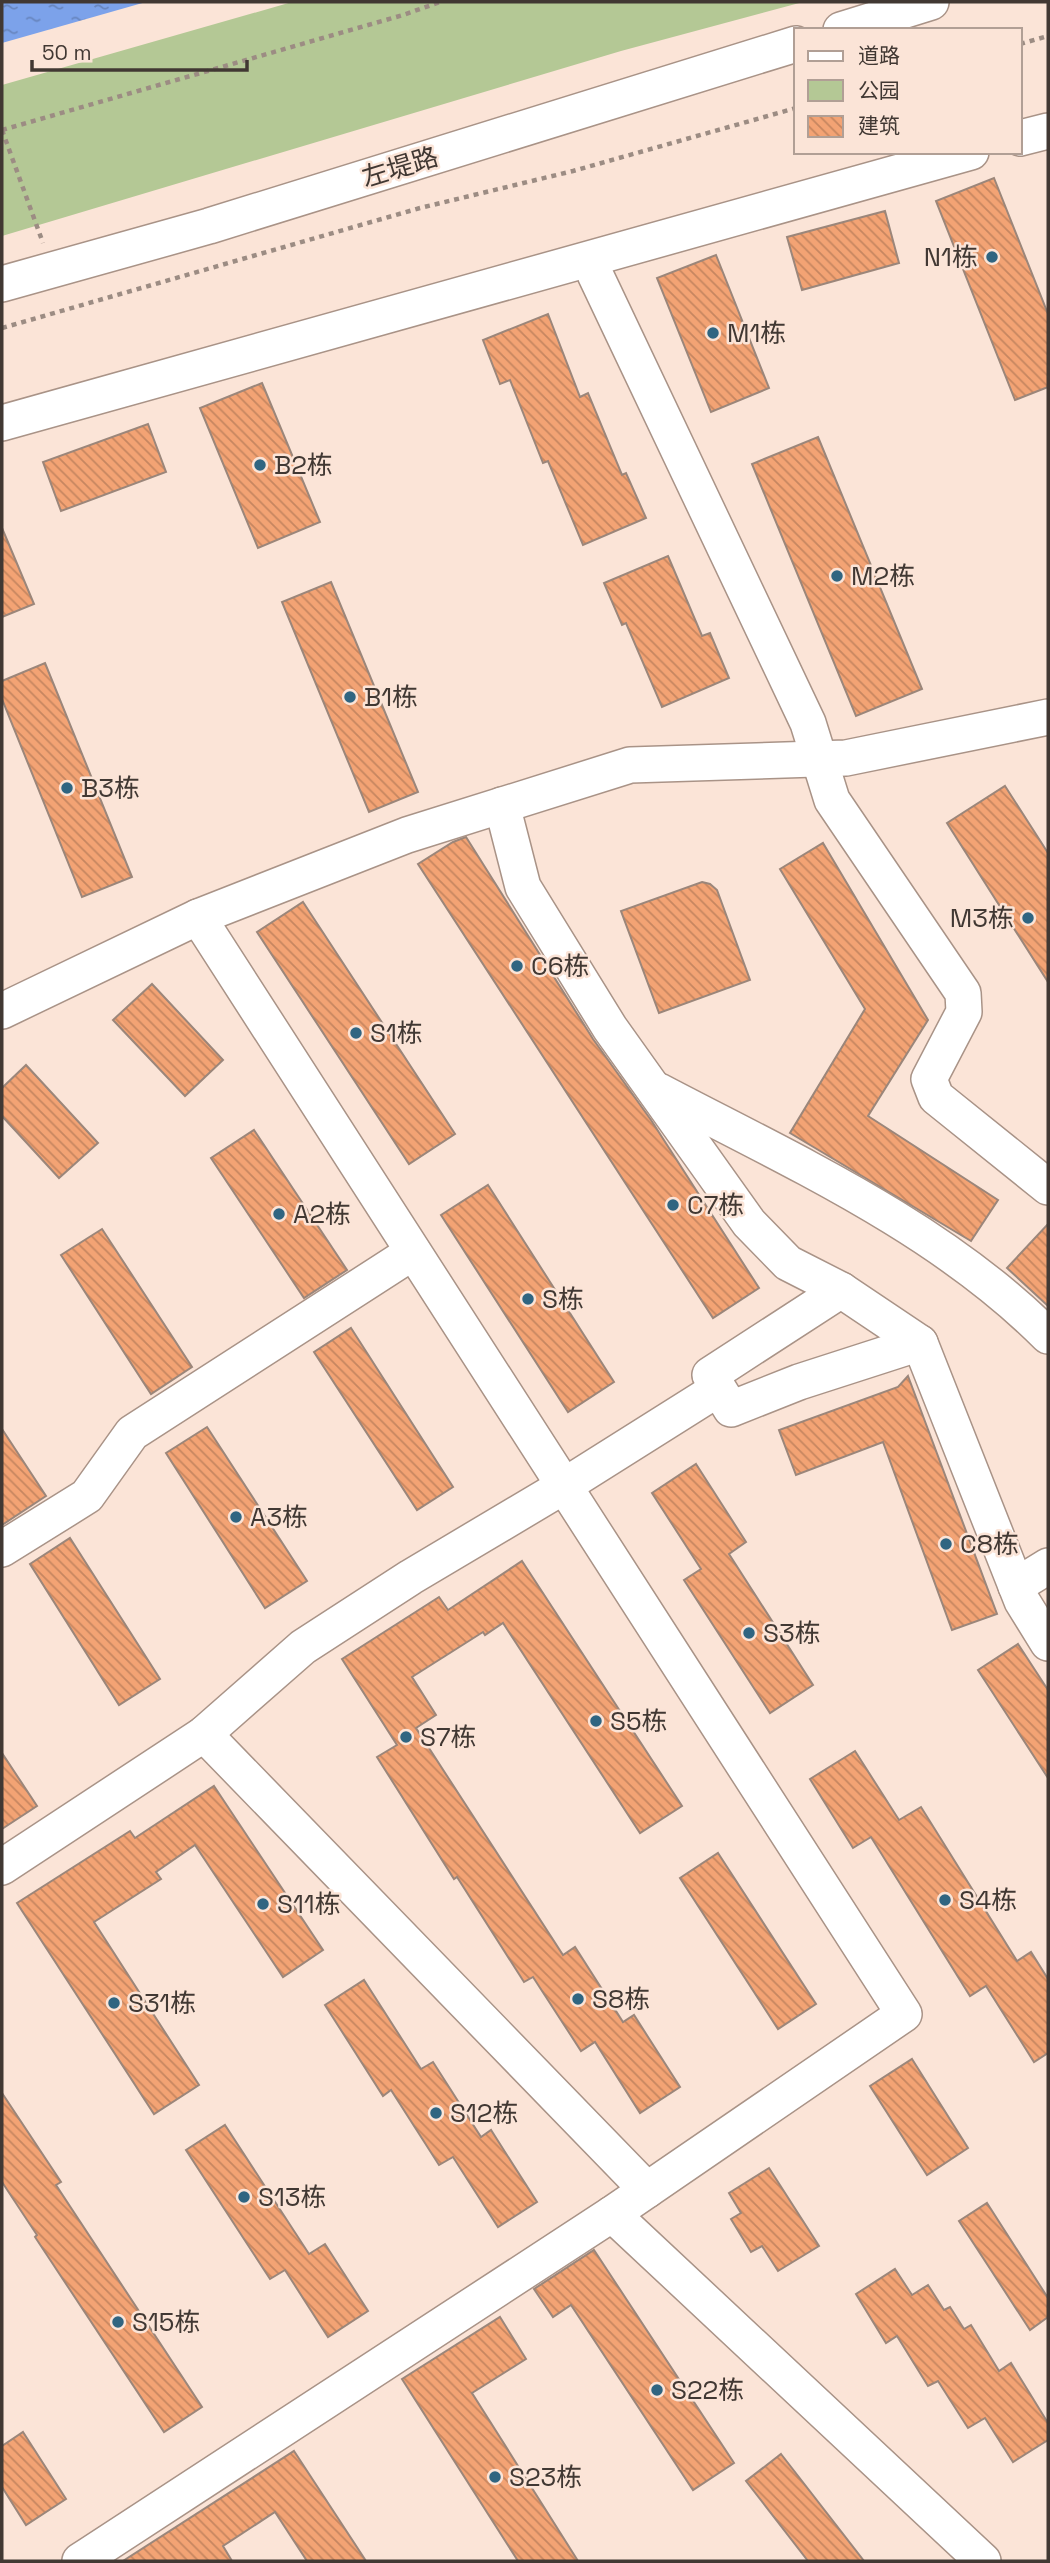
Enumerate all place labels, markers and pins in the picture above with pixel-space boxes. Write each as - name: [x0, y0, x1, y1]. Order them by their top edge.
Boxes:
- place label: N1栋: [924, 240, 978, 274]
- marker: N1栋: [984, 249, 1000, 265]
- place label: M1栋: [727, 316, 786, 350]
- marker: M1栋: [705, 325, 721, 341]
- place label: B2栋: [274, 448, 333, 482]
- marker: B2栋: [252, 457, 268, 473]
- place label: M2栋: [851, 559, 915, 593]
- marker: M2栋: [829, 568, 845, 584]
- place label: B1栋: [364, 680, 418, 714]
- marker: B1栋: [342, 689, 358, 705]
- place label: B3栋: [81, 771, 140, 805]
- marker: B3栋: [59, 780, 75, 796]
- place label: M3栋: [950, 901, 1014, 935]
- marker: M3栋: [1020, 910, 1036, 926]
- place label: C6栋: [531, 949, 590, 983]
- marker: C6栋: [509, 958, 525, 974]
- place label: S1栋: [370, 1016, 423, 1050]
- marker: S1栋: [348, 1025, 364, 1041]
- place label: C7栋: [687, 1188, 744, 1222]
- place label: A2栋: [293, 1197, 351, 1231]
- marker: C7栋: [665, 1197, 681, 1213]
- marker: A2栋: [271, 1206, 287, 1222]
- place label: S栋: [542, 1282, 584, 1316]
- marker: S栋: [520, 1291, 536, 1307]
- place label: A3栋: [250, 1500, 308, 1534]
- marker: A3栋: [228, 1509, 244, 1525]
- place label: C8栋: [960, 1527, 1019, 1561]
- marker: C8栋: [938, 1536, 954, 1552]
- place label: S3栋: [763, 1616, 821, 1650]
- marker: S3栋: [741, 1625, 757, 1641]
- place label: S5栋: [610, 1704, 668, 1738]
- marker: S5栋: [588, 1713, 604, 1729]
- place label: S7栋: [420, 1720, 477, 1754]
- marker: S7栋: [398, 1729, 414, 1745]
- place label: S4栋: [959, 1883, 1017, 1917]
- place label: S11栋: [277, 1887, 341, 1921]
- marker: S4栋: [937, 1892, 953, 1908]
- marker: S11栋: [255, 1896, 271, 1912]
- place label: S8栋: [592, 1982, 650, 2016]
- place label: S31栋: [128, 1986, 196, 2020]
- marker: S8栋: [570, 1991, 586, 2007]
- marker: S31栋: [106, 1995, 122, 2011]
- place label: S12栋: [450, 2096, 518, 2130]
- marker: S12栋: [428, 2105, 444, 2121]
- place label: S13栋: [258, 2180, 327, 2214]
- marker: S13栋: [236, 2189, 252, 2205]
- place label: S15栋: [132, 2305, 200, 2339]
- marker: S15栋: [110, 2314, 126, 2330]
- place label: S22栋: [671, 2373, 744, 2407]
- marker: S22栋: [649, 2382, 665, 2398]
- place label: S23栋: [509, 2460, 582, 2494]
- marker: S23栋: [487, 2469, 503, 2485]

